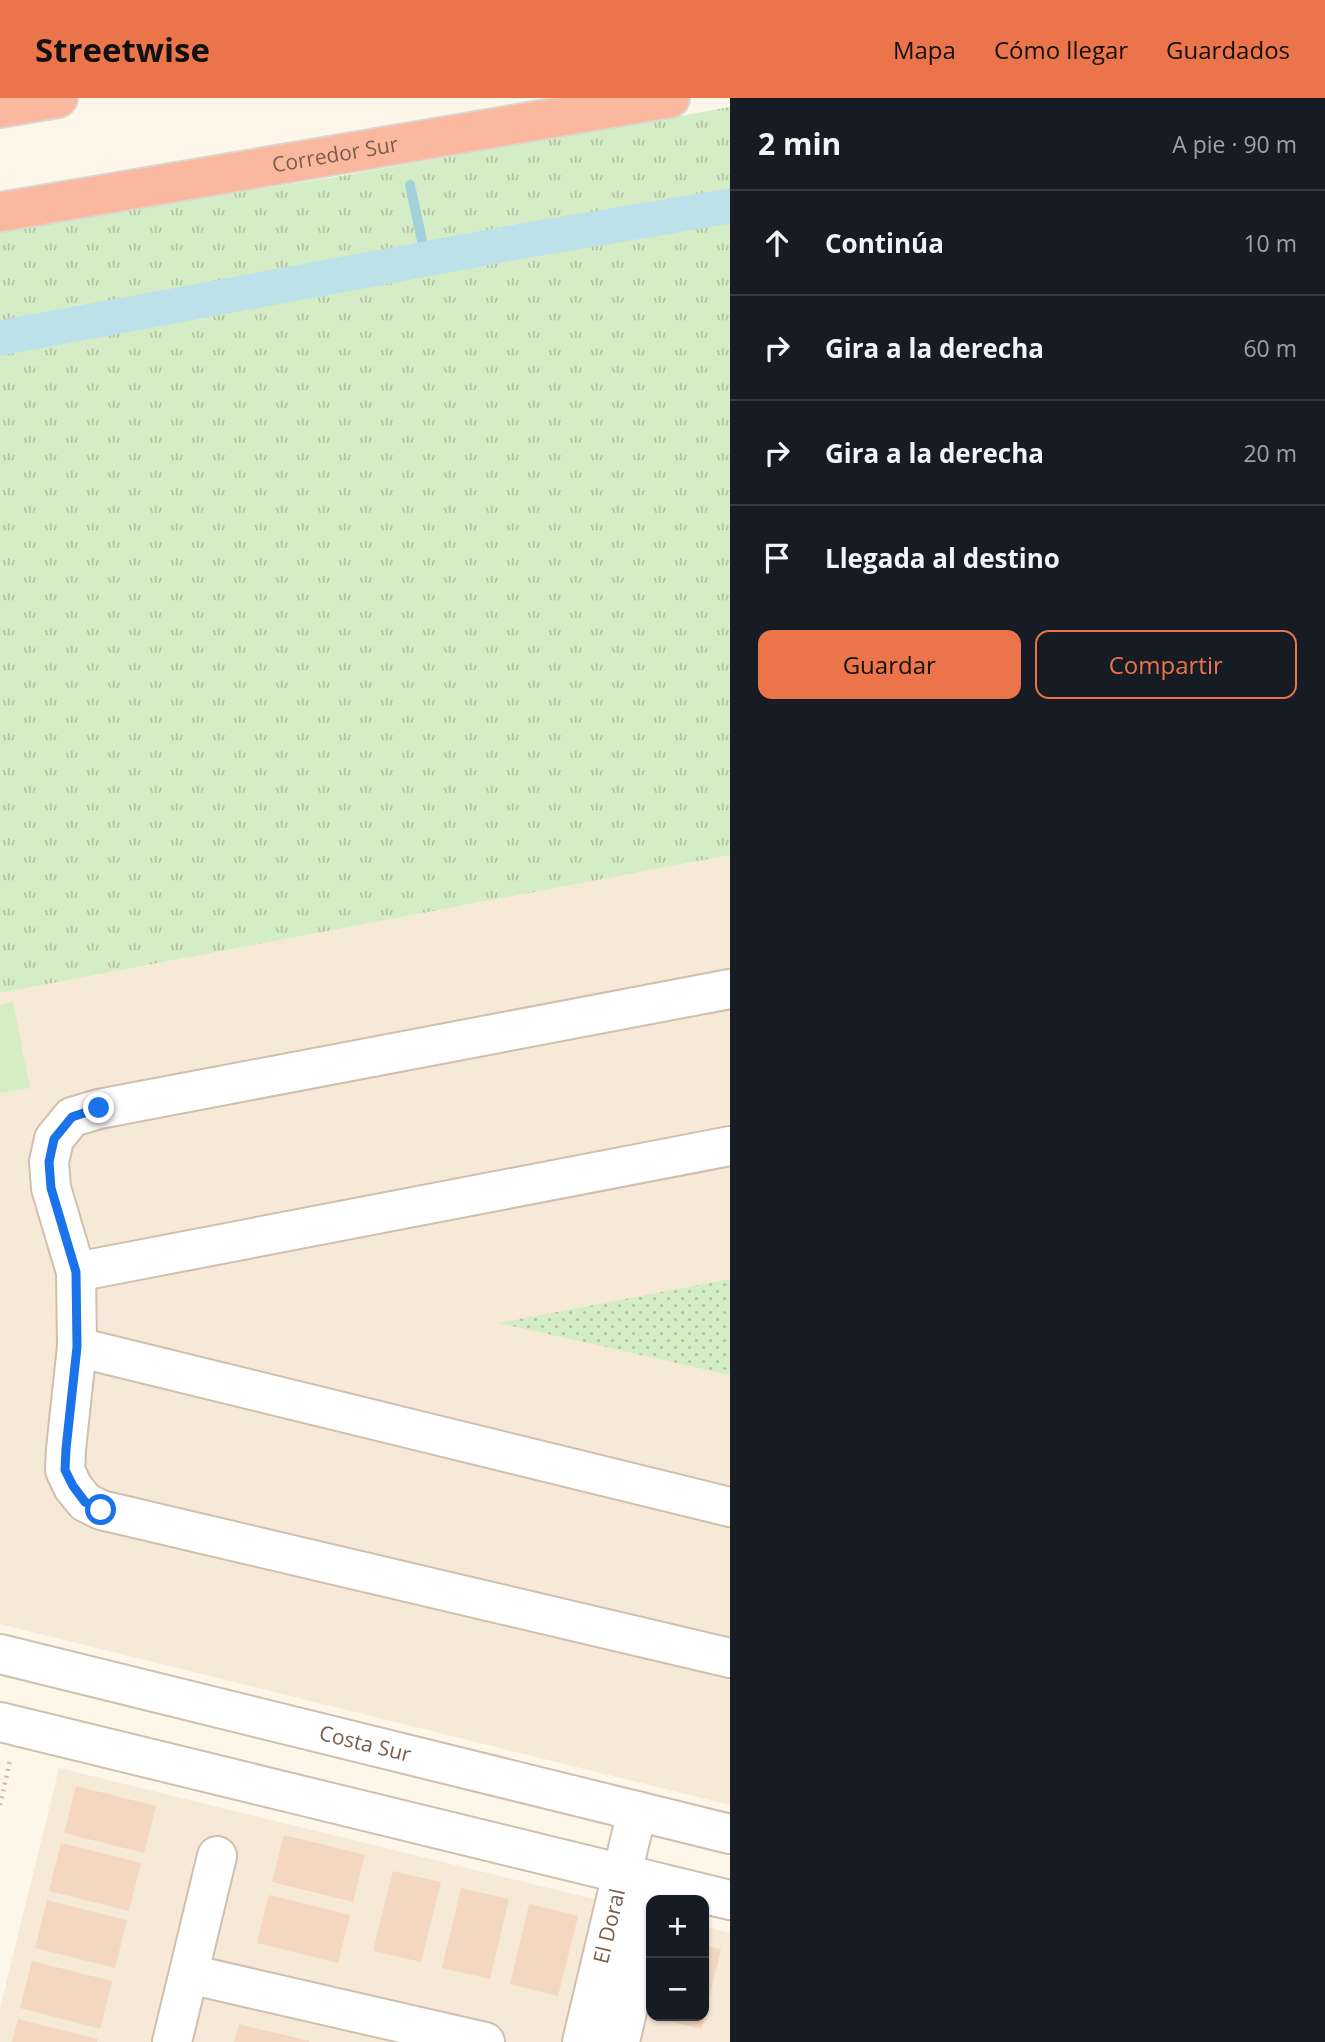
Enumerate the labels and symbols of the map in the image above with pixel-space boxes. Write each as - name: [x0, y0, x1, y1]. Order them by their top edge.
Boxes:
- street label: Corredor Sur: [270, 129, 401, 178]
- route end: [83, 1092, 114, 1123]
- route start: [85, 1494, 116, 1525]
- street label: Costa Sur: [317, 1718, 414, 1768]
- street label: El Doral: [586, 1886, 631, 1966]

